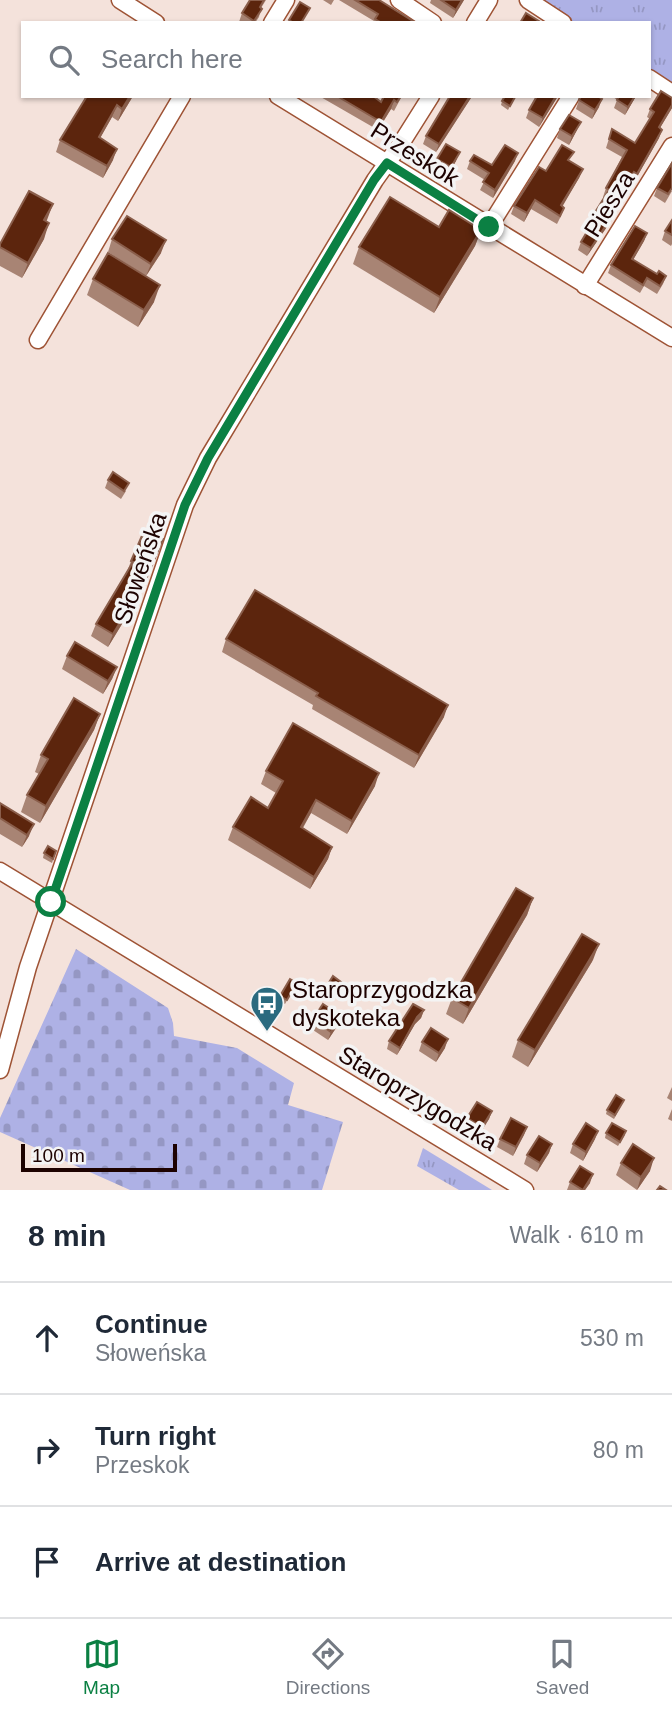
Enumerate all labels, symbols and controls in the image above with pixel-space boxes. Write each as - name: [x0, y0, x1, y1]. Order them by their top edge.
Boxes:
- search box: [21, 21, 651, 98]
- icon: search: [45, 41, 83, 79]
- text: Search here: [101, 44, 243, 74]
- street label: Przeskok: [366, 116, 465, 192]
- street label: Piesza: [578, 166, 640, 242]
- route end: [473, 211, 504, 242]
- street label: Słoweńska: [108, 508, 172, 627]
- route start: [35, 886, 66, 917]
- place label: Staroprzygodzka dyskoteka: [292, 976, 473, 1031]
- bus stop icon: Staroprzygodzka dyskoteka: [248, 984, 286, 1033]
- street label: Staroprzygodzka: [334, 1040, 503, 1156]
- scale bar: [21, 1141, 177, 1173]
- text: 100 m: [32, 1145, 85, 1166]
- text: 8 min: [28, 1219, 106, 1252]
- text: Walk · 610 m: [509, 1222, 644, 1248]
- text: Continue: [95, 1309, 208, 1339]
- icon: ahead: [28, 1319, 66, 1357]
- text: 530 m: [580, 1325, 644, 1351]
- text: Słoweńska: [95, 1340, 206, 1366]
- text: Turn right: [95, 1421, 216, 1451]
- icon: right: [28, 1431, 66, 1469]
- text: 80 m: [593, 1437, 644, 1463]
- text: Przeskok: [95, 1452, 190, 1478]
- icon: arrive: [28, 1543, 66, 1581]
- text: Arrive at destination: [95, 1547, 346, 1577]
- tab: Map: [83, 1635, 121, 1699]
- tab: Directions: [286, 1635, 370, 1699]
- tab: Saved: [535, 1635, 589, 1699]

